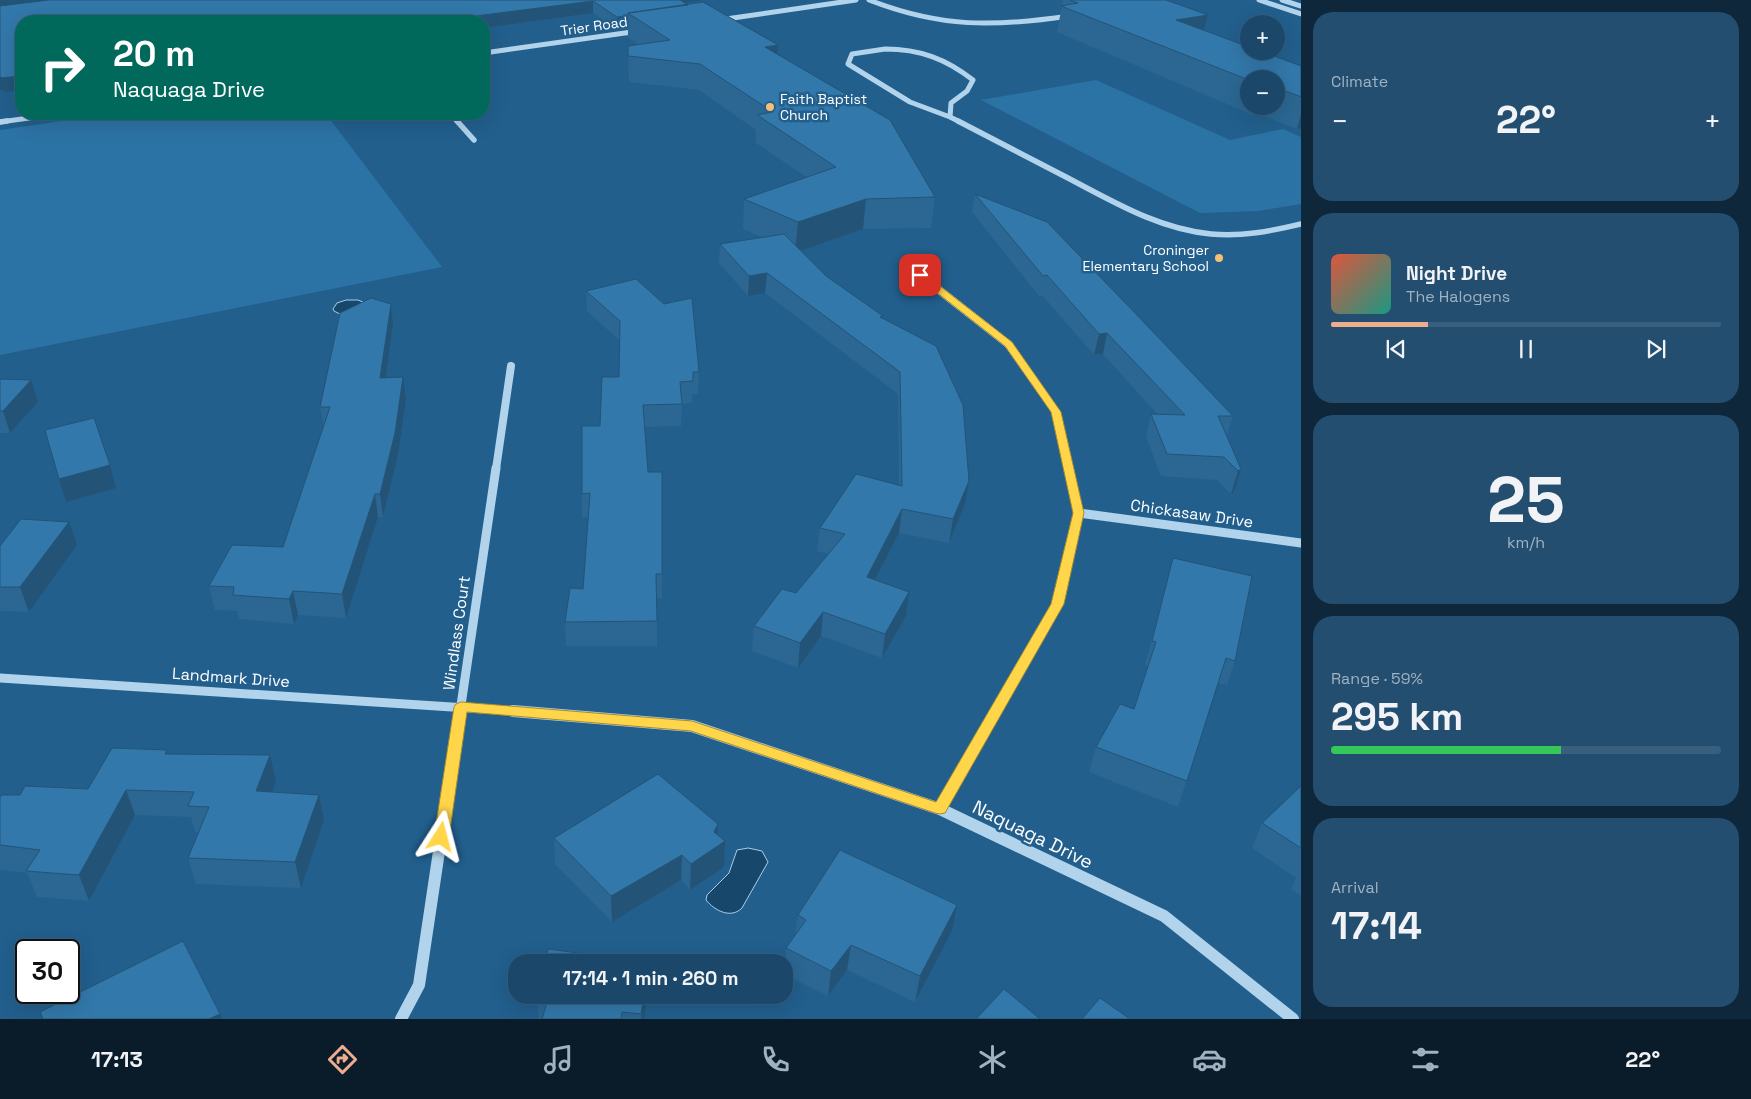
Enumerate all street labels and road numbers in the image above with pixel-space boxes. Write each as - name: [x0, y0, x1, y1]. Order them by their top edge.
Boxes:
- street label: Trier Road: [559, 12, 629, 40]
- street label: Chickasaw Drive: [1129, 494, 1255, 533]
- street label: Windlass Court: [438, 574, 475, 692]
- street label: Landmark Drive: [171, 663, 291, 692]
- street label: Naquaga Drive: [968, 794, 1097, 874]

